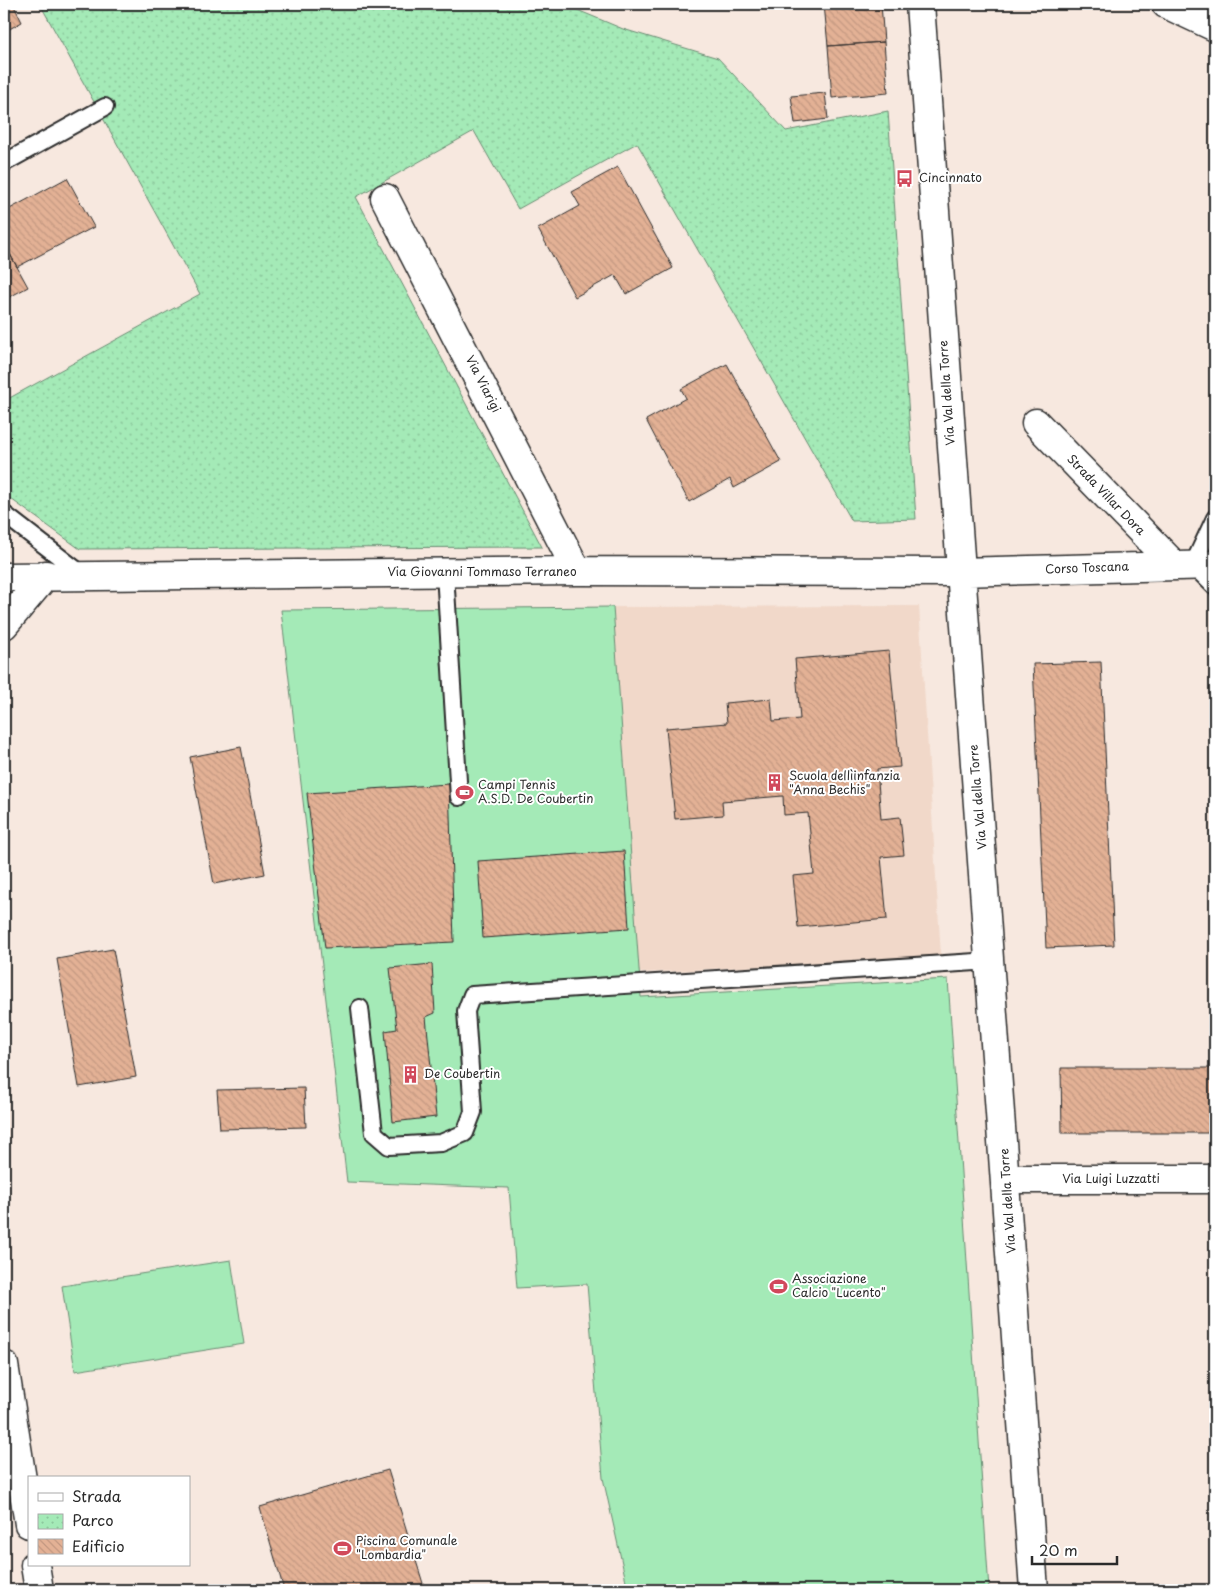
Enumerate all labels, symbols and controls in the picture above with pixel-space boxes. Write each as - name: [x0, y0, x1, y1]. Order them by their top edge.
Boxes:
- bus stop icon: Cincinnato: [895, 168, 915, 188]
- place label: Cincinnato: [919, 168, 982, 186]
- street label: Via Val della Torre: [933, 340, 959, 446]
- street label: Via Viarigi: [462, 352, 506, 415]
- street label: Strada Villar Dora: [1063, 450, 1150, 539]
- street label: Corso Toscana: [1045, 557, 1130, 577]
- street label: Via Giovanni Tommaso Terraneo: [387, 562, 577, 580]
- street label: Via Val della Torre: [963, 744, 991, 850]
- place label: Scuola dellìinfanzia "Anna Bechis": [789, 766, 901, 798]
- building icon: Scuola dellìinfanzia "Anna Bechis": [765, 773, 785, 793]
- place label: Campi Tennis A.S.D. De Coubertin: [478, 775, 593, 807]
- sports icon: Campi Tennis A.S.D. De Coubertin: [454, 782, 474, 802]
- building icon: De Coubertin: [400, 1064, 420, 1084]
- place label: De Coubertin: [424, 1064, 501, 1082]
- street label: Via Val della Torre: [994, 1148, 1020, 1254]
- street label: Via Luigi Luzzatti: [1062, 1169, 1160, 1187]
- place label: Associazione Calcio "Lucento": [792, 1269, 886, 1301]
- sports icon: Associazione Calcio "Lucento": [768, 1276, 788, 1296]
- legend: [28, 1476, 190, 1566]
- text: Strada: [72, 1484, 122, 1507]
- text: Parco: [72, 1508, 114, 1531]
- place label: Piscina Comunale "Lombardia": [356, 1531, 458, 1563]
- text: Edificio: [72, 1534, 125, 1557]
- scale bar: [1032, 1534, 1116, 1566]
- sports icon: Piscina Comunale "Lombardia": [332, 1538, 352, 1558]
- text: 20 m: [1039, 1538, 1078, 1561]

